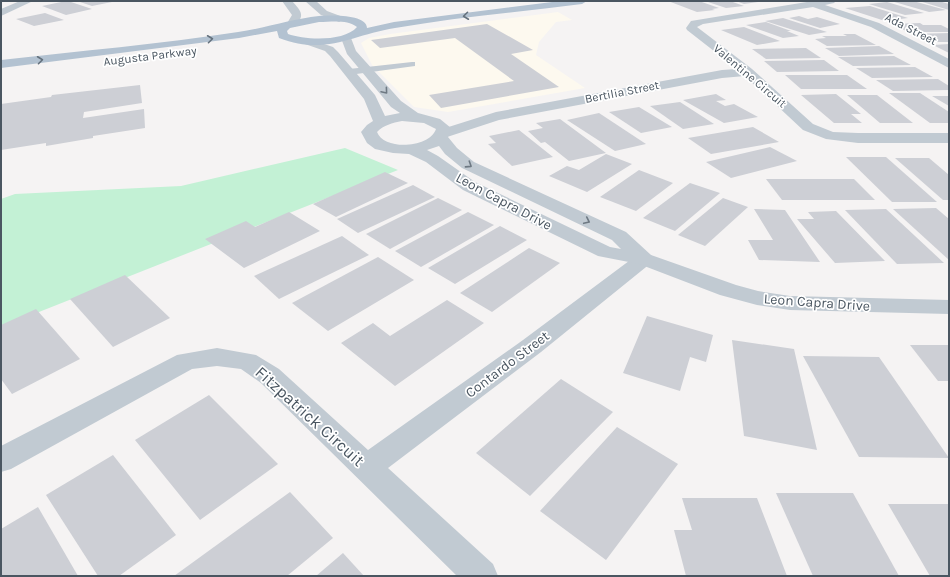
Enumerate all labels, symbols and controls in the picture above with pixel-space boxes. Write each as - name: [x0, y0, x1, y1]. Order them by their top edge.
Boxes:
- street label: Ada Street: [883, 10, 940, 48]
- one-way arrow: [463, 11, 469, 20]
- one-way arrow: [207, 35, 214, 44]
- street label: Valentine Circuit: [711, 41, 790, 111]
- street label: Augusta Parkway: [103, 43, 198, 69]
- one-way arrow: [37, 55, 43, 64]
- street label: Bertilia Street: [584, 78, 661, 106]
- one-way arrow: [381, 87, 388, 94]
- one-way arrow: [465, 160, 472, 168]
- street label: Leon Capra Drive: [453, 169, 555, 234]
- one-way arrow: [582, 216, 590, 224]
- street label: Leon Capra Drive: [763, 290, 871, 315]
- street label: Contardo Street: [462, 327, 553, 401]
- street label: Fitzpatrick Circuit: [251, 362, 369, 470]

